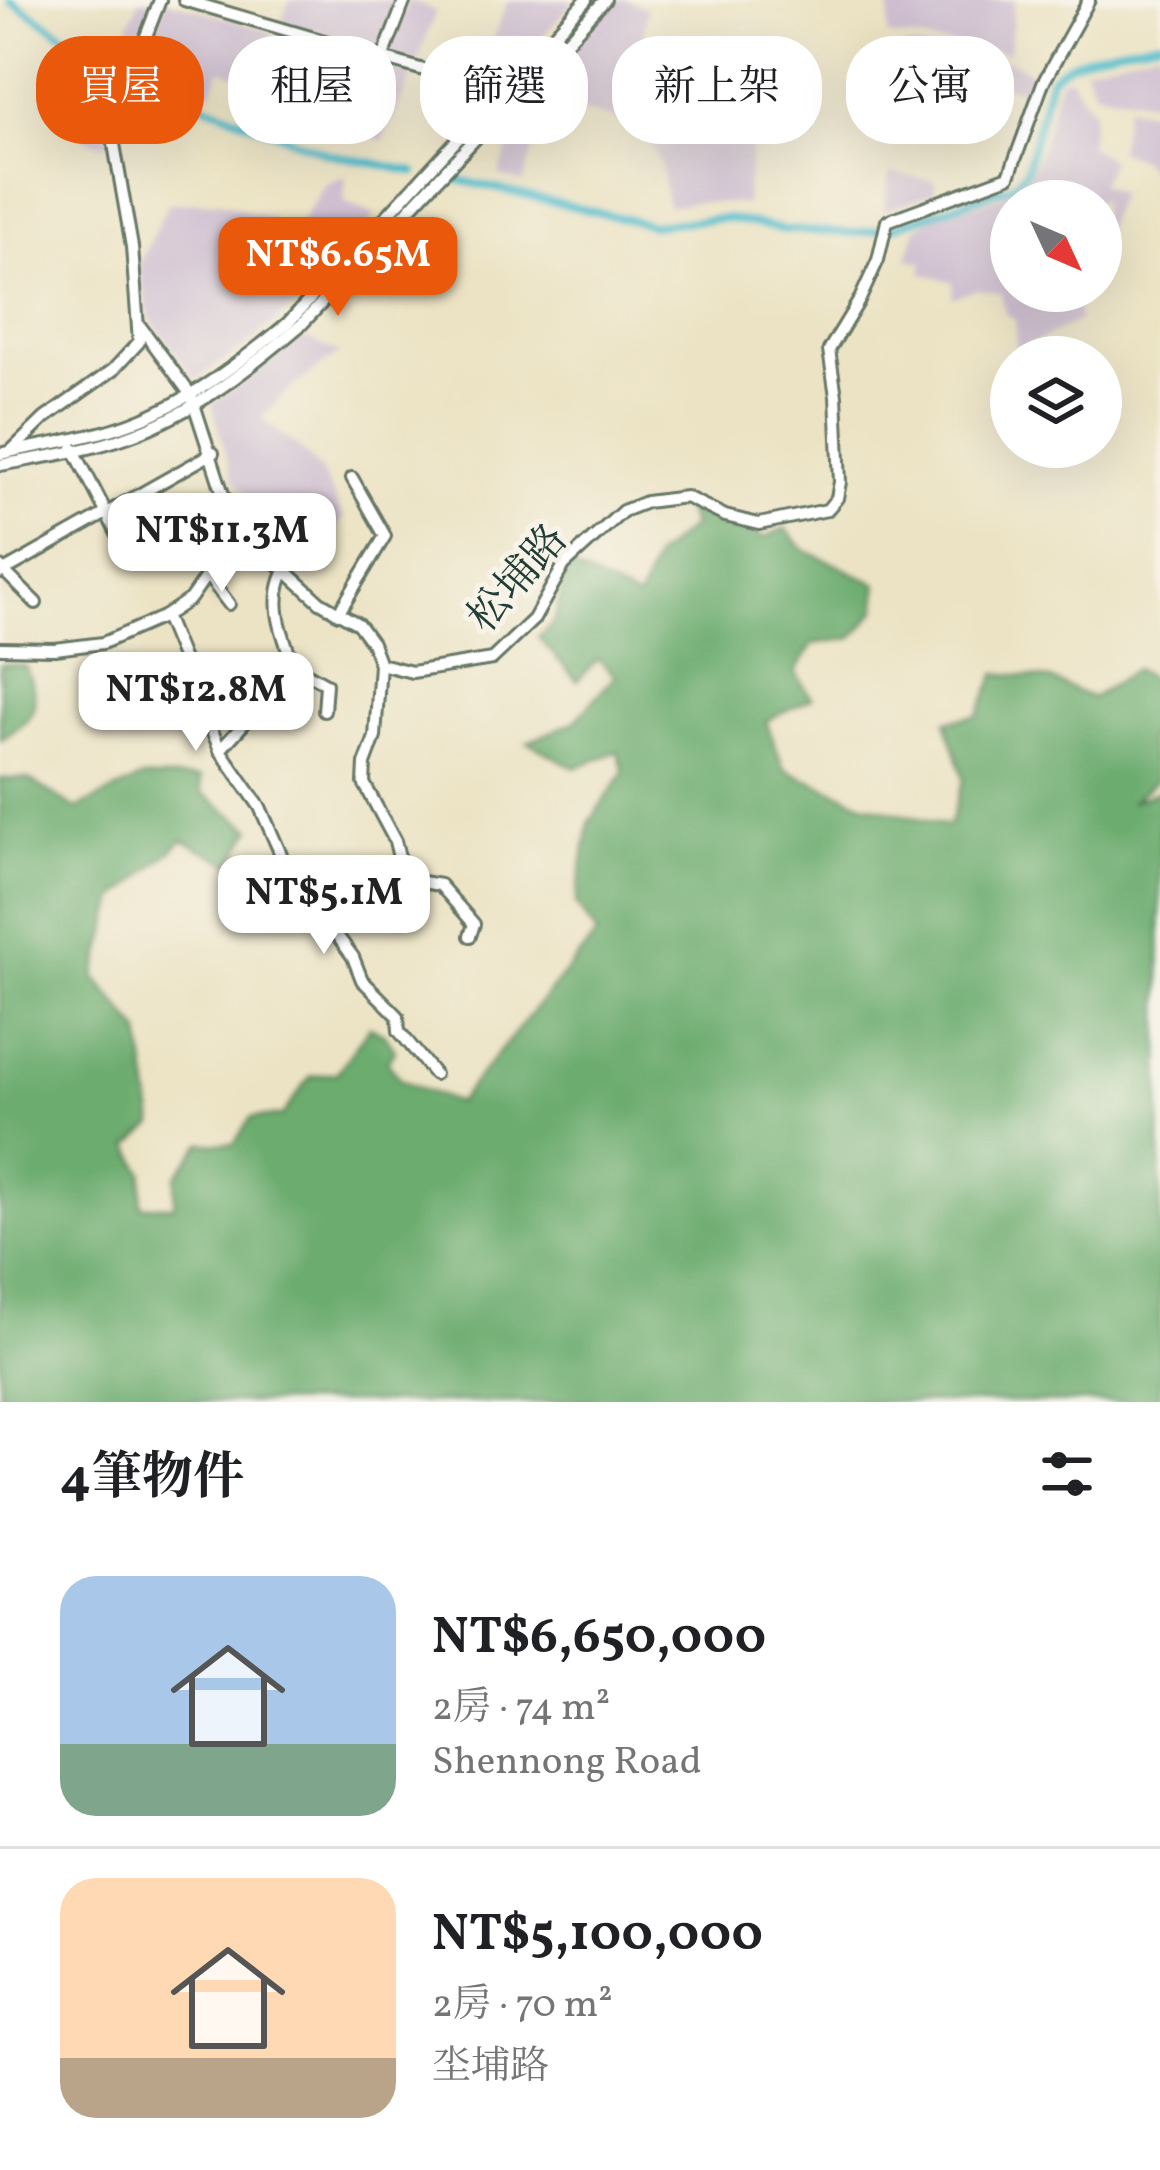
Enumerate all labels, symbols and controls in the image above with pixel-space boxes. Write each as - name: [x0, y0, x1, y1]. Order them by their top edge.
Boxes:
- chip: 買屋: [36, 36, 204, 144]
- chip: 租屋: [228, 36, 396, 144]
- chip: 篩選: [420, 36, 588, 144]
- chip: 新上架: [612, 36, 822, 144]
- chip: 公寓: [846, 36, 1014, 144]
- north arrow: [990, 180, 1122, 312]
- map controls: [990, 180, 1122, 468]
- pin: NT$6.65M: [214, 217, 462, 319]
- text: NT$6.65M: [245, 229, 431, 283]
- button: layers: [990, 336, 1122, 468]
- pin: NT$11.3M: [98, 493, 346, 595]
- text: NT$11.3M: [135, 505, 309, 559]
- street label: 松埔路: [456, 513, 583, 647]
- pin: NT$12.8M: [72, 652, 320, 754]
- text: NT$12.8M: [106, 664, 286, 718]
- pin: NT$5.1M: [213, 855, 435, 957]
- text: NT$5.1M: [245, 867, 403, 921]
- icon: filters: [1034, 1441, 1100, 1507]
- text: 4筆物件: [60, 1444, 244, 1515]
- text: NT$6,650,000: [432, 1603, 766, 1674]
- icon: home: [156, 1624, 300, 1768]
- text: 2房 · 74 m²: [432, 1682, 610, 1736]
- text: Shennong Road: [432, 1736, 702, 1790]
- text: NT$5,100,000: [432, 1900, 763, 1971]
- icon: home: [156, 1926, 300, 2070]
- text: 2房 · 70 m²: [432, 1979, 613, 2033]
- text: 坔埔路: [432, 2041, 549, 2095]

